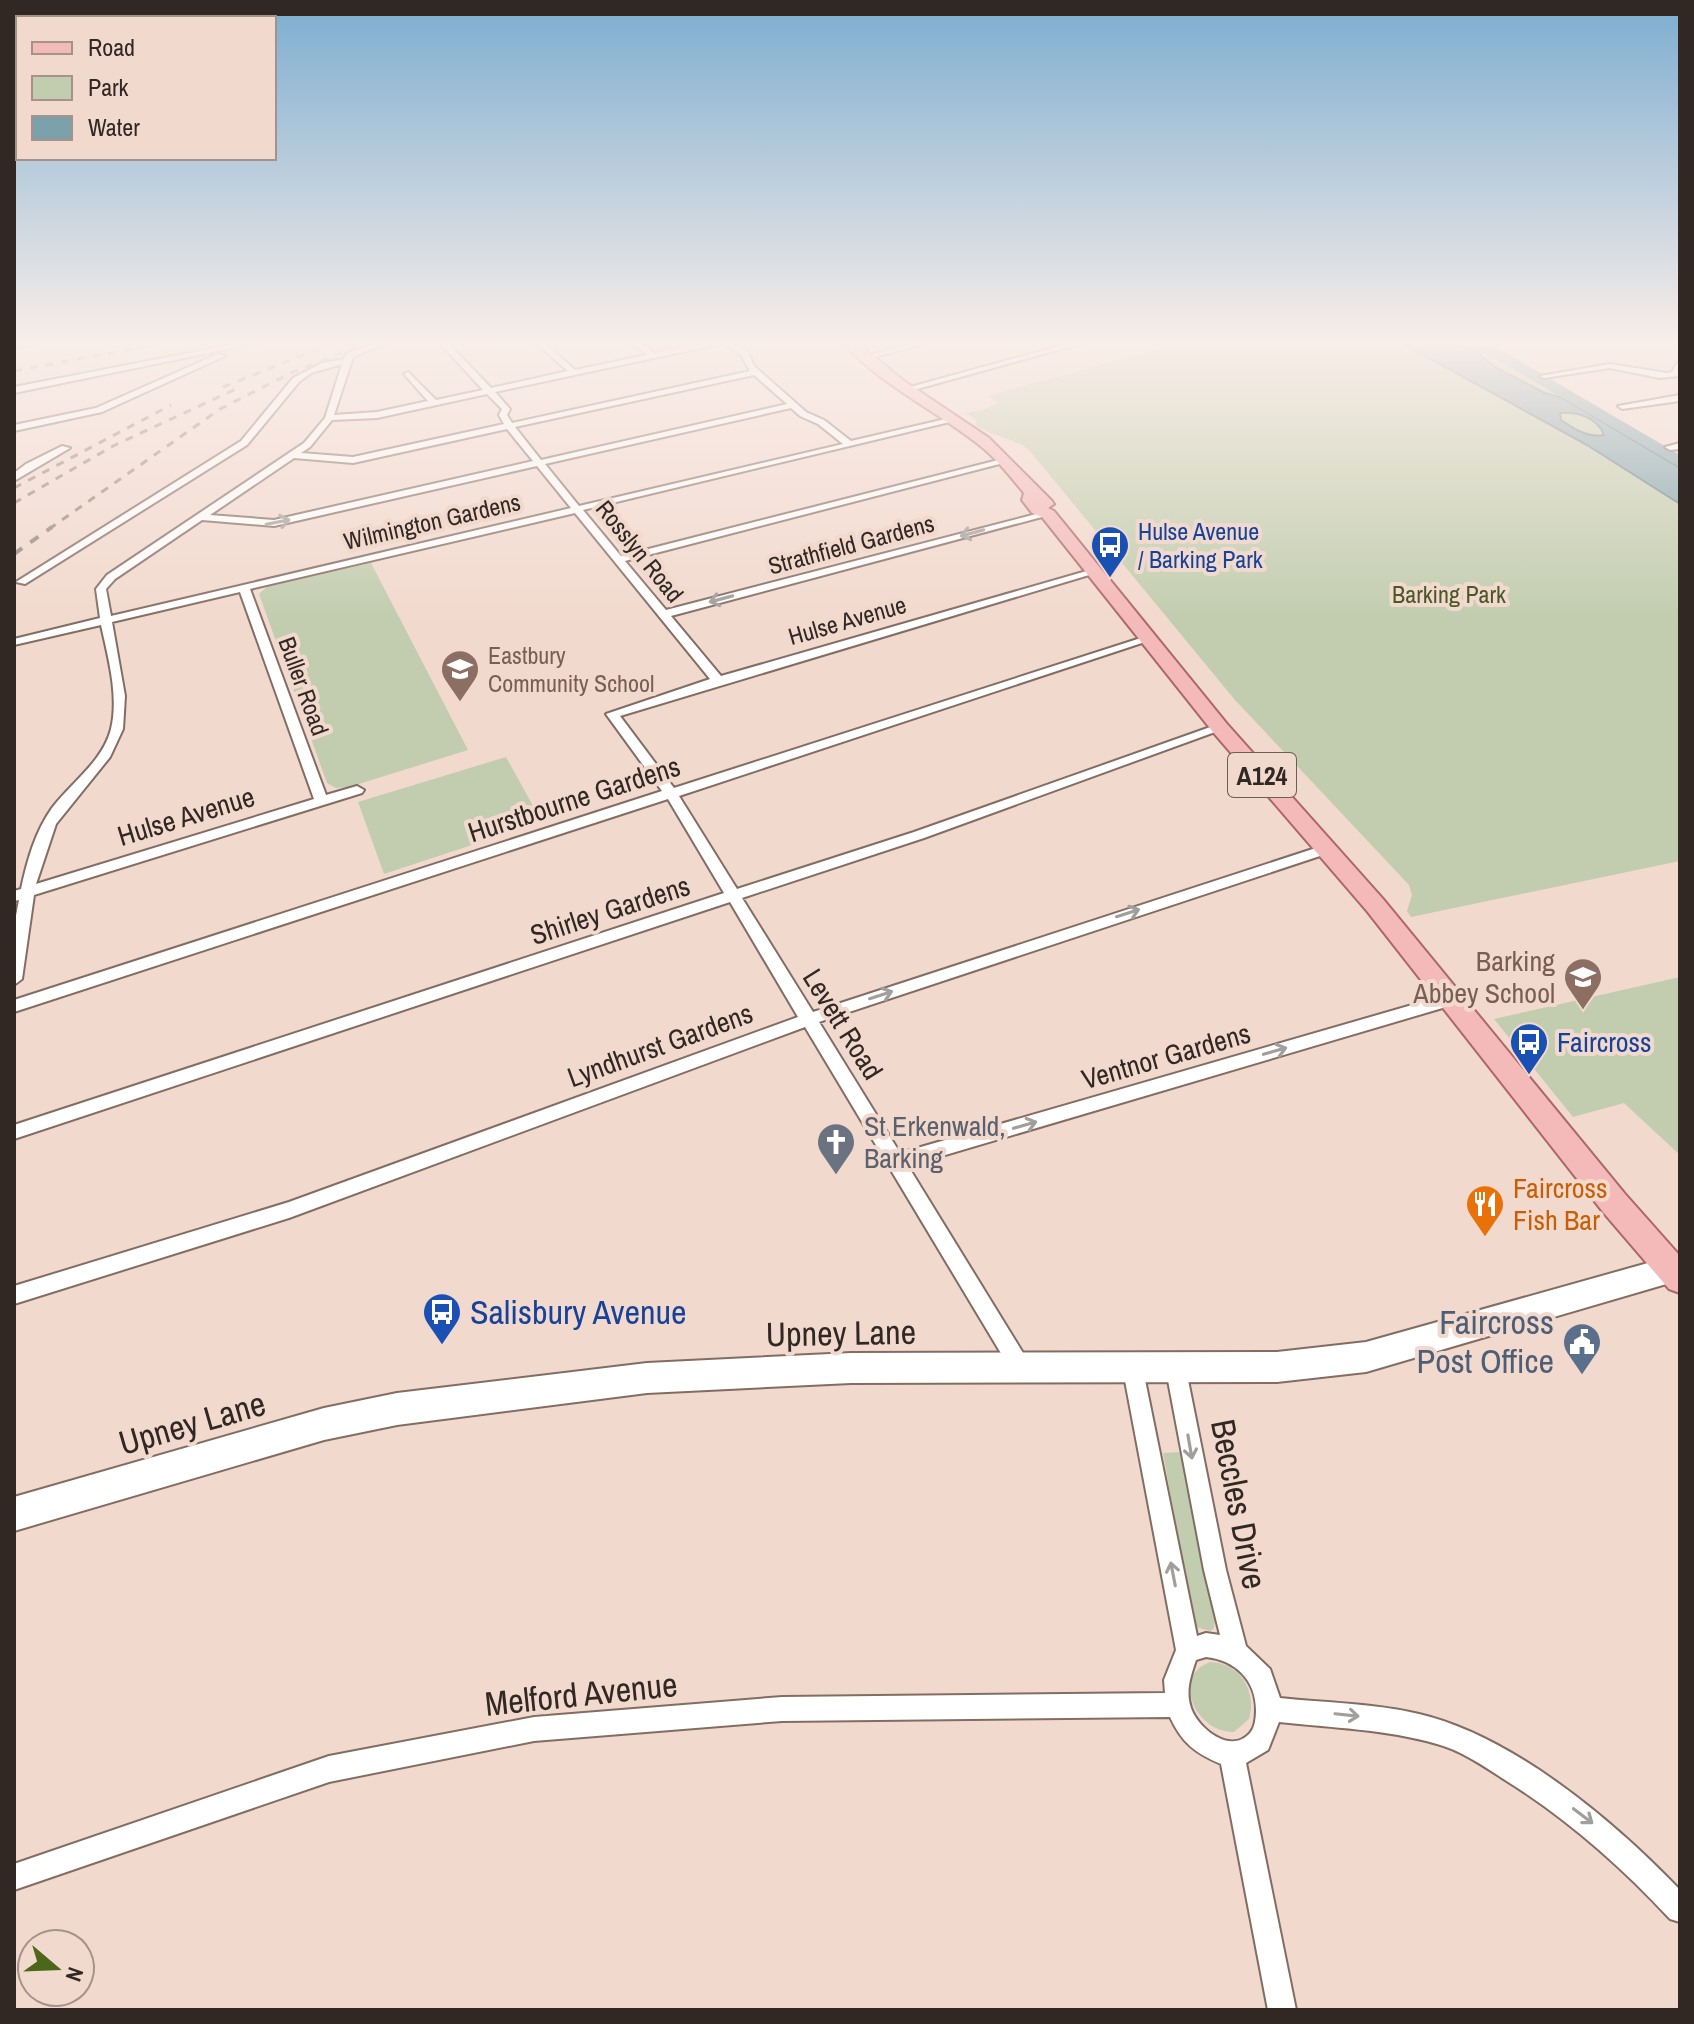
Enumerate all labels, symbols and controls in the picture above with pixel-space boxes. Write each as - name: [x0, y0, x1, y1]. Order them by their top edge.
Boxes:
- legend: [16, 16, 276, 160]
- text: Road: [88, 31, 135, 63]
- text: Park: [88, 71, 129, 103]
- text: Water: [88, 111, 140, 143]
- street label: Wilmington Gardens: [340, 485, 524, 557]
- street label: Rosslyn Road: [589, 493, 691, 609]
- street label: Strathfield Gardens: [764, 506, 938, 582]
- one-way arrow: [265, 513, 291, 528]
- place label: Hulse Avenue / Barking Park: [1138, 515, 1263, 575]
- bus stop icon: Hulse Avenue / Barking Park: [1089, 524, 1131, 579]
- one-way arrow: [960, 526, 986, 541]
- park label: Barking Park: [1392, 578, 1506, 610]
- street label: Hulse Avenue: [784, 588, 910, 652]
- one-way arrow: [708, 592, 734, 607]
- street label: Buller Road: [271, 632, 337, 740]
- place label: Eastbury Community School: [488, 639, 654, 699]
- school or university icon: Eastbury Community School: [439, 648, 481, 703]
- street label: Hurstbourne Gardens: [463, 747, 685, 851]
- road number: A124: [1228, 753, 1296, 797]
- street label: Hulse Avenue: [113, 777, 259, 855]
- street label: Shirley Gardens: [525, 866, 695, 954]
- one-way arrow: [1115, 905, 1140, 920]
- place label: Barking Abbey School: [1412, 942, 1555, 1012]
- school or university icon: Barking Abbey School: [1562, 956, 1604, 1011]
- street label: Levett Road: [794, 961, 892, 1087]
- one-way arrow: [868, 987, 893, 1002]
- street label: Lyndhurst Gardens: [562, 994, 758, 1096]
- street label: Ventnor Gardens: [1077, 1014, 1255, 1098]
- bus stop icon: Faircross: [1508, 1021, 1550, 1076]
- place label: Faircross: [1557, 1023, 1652, 1061]
- one-way arrow: [1262, 1043, 1287, 1058]
- place label: St Erkenwald, Barking: [864, 1107, 1006, 1177]
- one-way arrow: [1012, 1117, 1038, 1132]
- church icon: St Erkenwald, Barking: [815, 1121, 857, 1176]
- place label: Faircross Fish Bar: [1513, 1169, 1608, 1239]
- restaurant icon: Faircross Fish Bar: [1464, 1183, 1506, 1238]
- place label: Salisbury Avenue: [470, 1289, 687, 1335]
- bus stop icon: Salisbury Avenue: [421, 1291, 463, 1346]
- place label: Faircross Post Office: [1417, 1299, 1554, 1384]
- street label: Upney Lane: [765, 1309, 917, 1357]
- public building icon: Faircross Post Office: [1561, 1321, 1603, 1376]
- street label: Upney Lane: [113, 1380, 271, 1466]
- street label: Beccles Drive: [1200, 1415, 1278, 1593]
- one-way arrow: [1184, 1434, 1199, 1459]
- one-way arrow: [1164, 1561, 1179, 1587]
- street label: Melford Avenue: [482, 1661, 680, 1727]
- one-way arrow: [1333, 1708, 1360, 1723]
- one-way arrow: [1571, 1807, 1593, 1824]
- north arrow: [16, 1928, 96, 2008]
- text: N: [59, 1963, 91, 1986]

